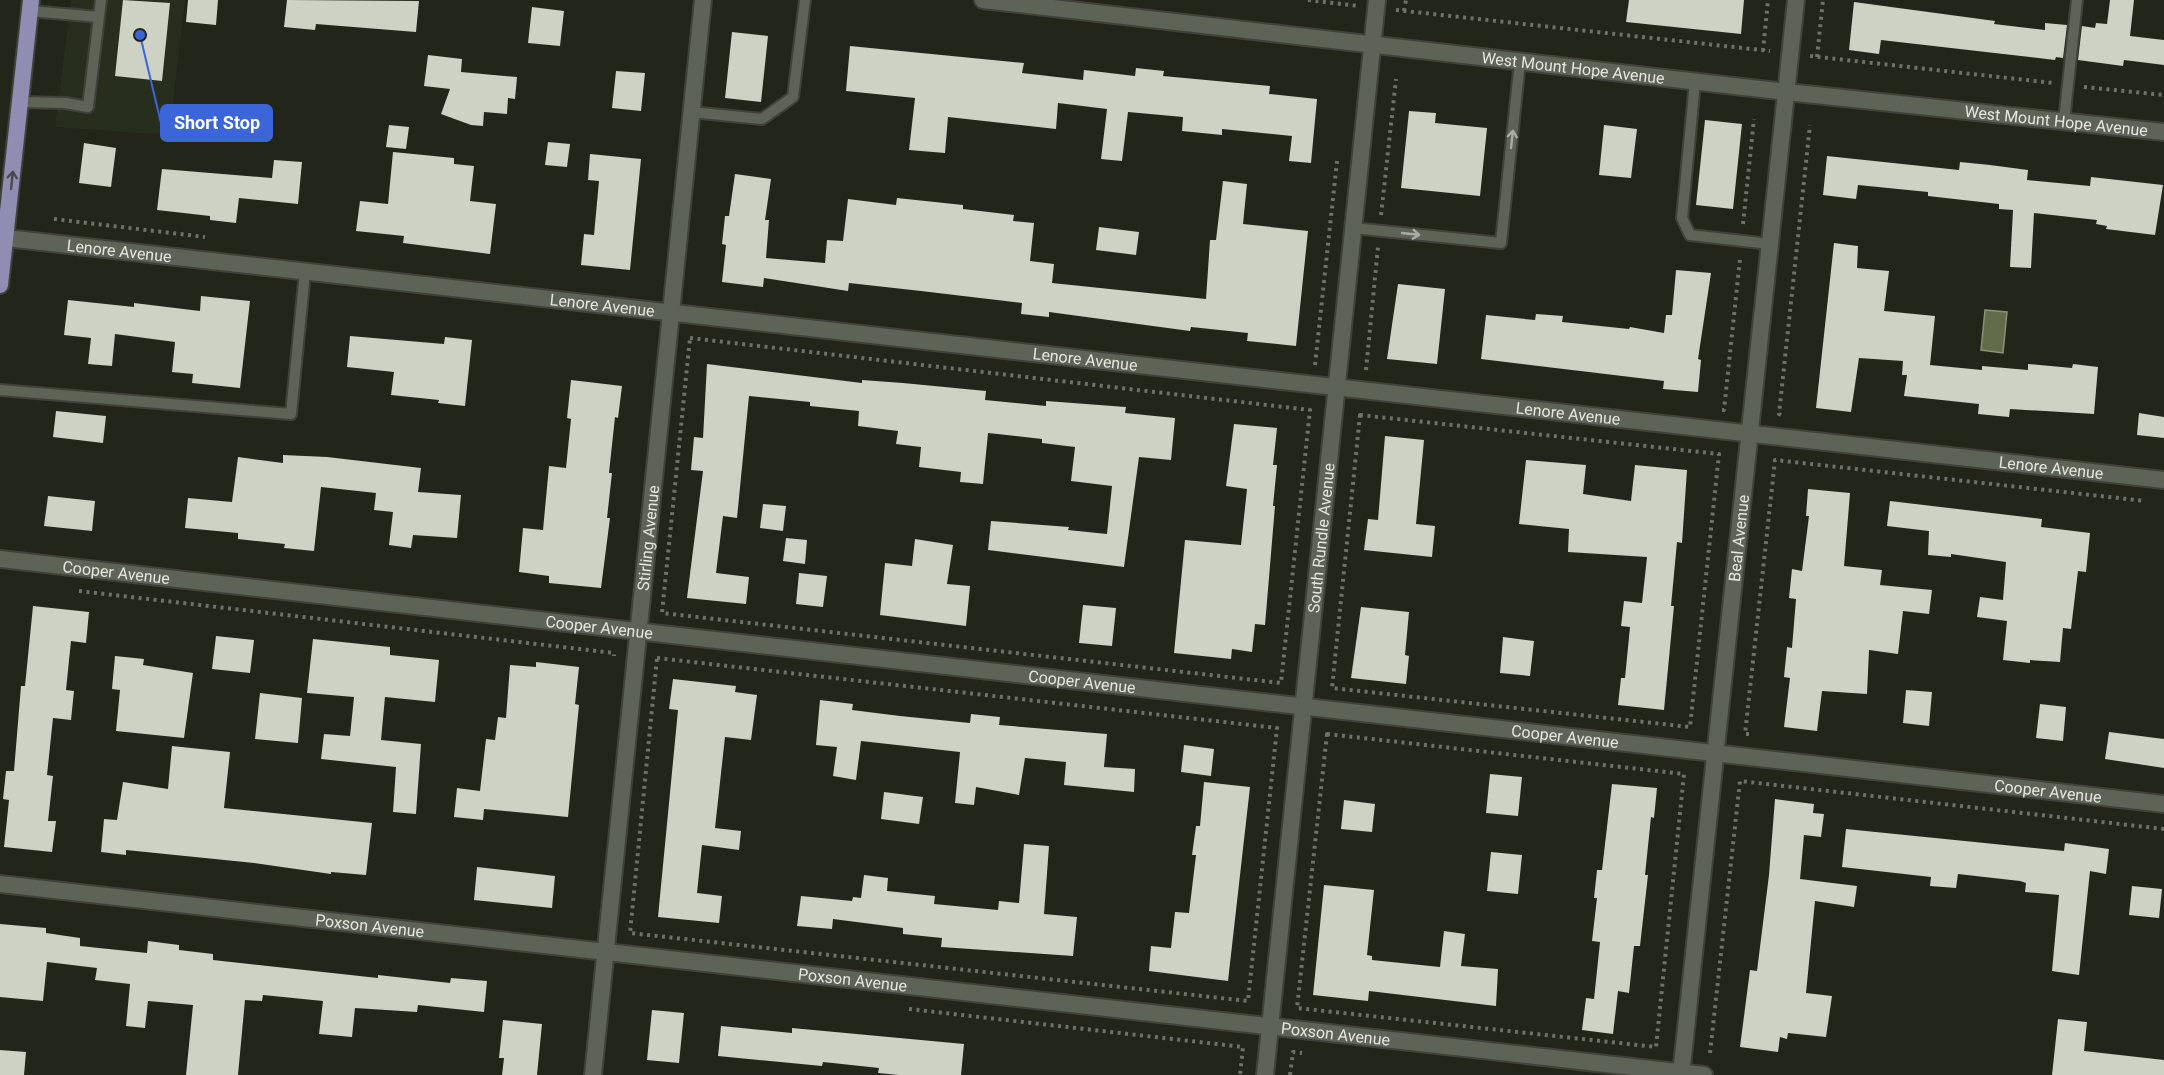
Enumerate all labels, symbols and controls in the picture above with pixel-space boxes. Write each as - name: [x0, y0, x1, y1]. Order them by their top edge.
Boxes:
- street label: West Mount Hope Avenue: [1481, 48, 1666, 87]
- street label: West Mount Hope Avenue: [1964, 101, 2149, 140]
- callout: Short Stop: [161, 105, 272, 141]
- text: Short Stop: [174, 112, 260, 133]
- one-way arrow: [1507, 129, 1518, 149]
- one-way arrow: [7, 170, 18, 190]
- one-way arrow: [1401, 229, 1421, 240]
- street label: Lenore Avenue: [66, 235, 173, 266]
- street label: Lenore Avenue: [549, 290, 656, 320]
- street label: Lenore Avenue: [1032, 344, 1139, 374]
- street label: Lenore Avenue: [1515, 398, 1622, 428]
- street label: Lenore Avenue: [1998, 452, 2104, 483]
- street label: South Rundle Avenue: [1304, 462, 1338, 614]
- street label: Stirling Avenue: [633, 484, 663, 591]
- street label: Beal Avenue: [1724, 494, 1753, 583]
- street label: Cooper Avenue: [62, 557, 171, 588]
- street label: Cooper Avenue: [545, 611, 654, 642]
- street label: Cooper Avenue: [1027, 666, 1137, 697]
- street label: Cooper Avenue: [1510, 721, 1620, 752]
- street label: Cooper Avenue: [1993, 775, 2103, 806]
- street label: Poxson Avenue: [314, 910, 425, 941]
- street label: Poxson Avenue: [797, 964, 908, 995]
- street label: Poxson Avenue: [1280, 1018, 1391, 1049]

